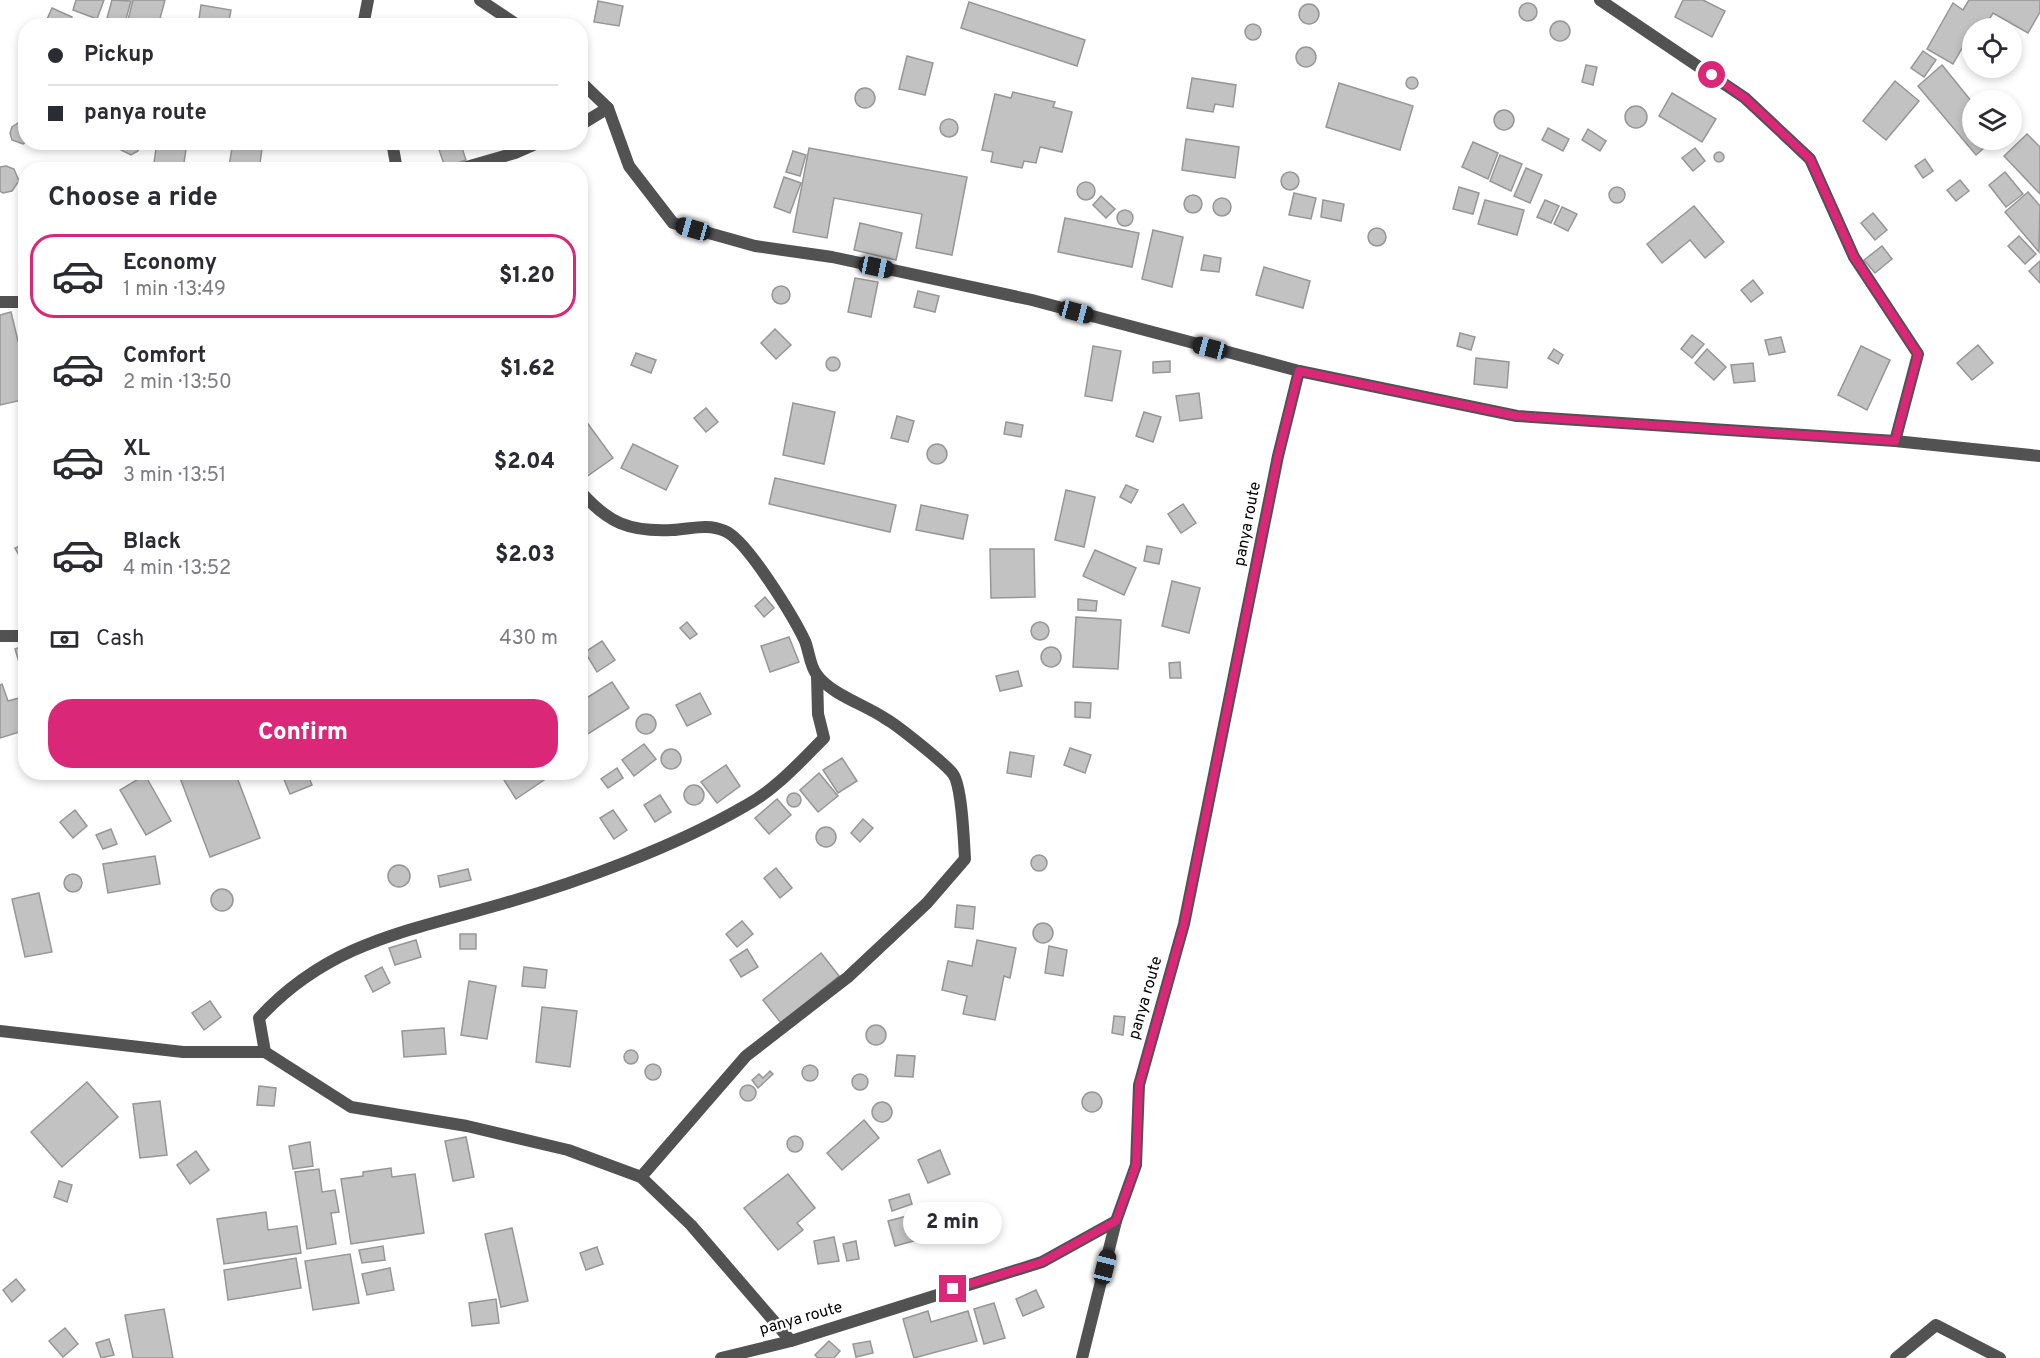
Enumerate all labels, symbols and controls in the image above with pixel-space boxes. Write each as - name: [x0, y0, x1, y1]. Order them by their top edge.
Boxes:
- map controls: [1962, 18, 2022, 150]
- button: locate: [1962, 18, 2022, 78]
- text: Pickup: [84, 42, 154, 69]
- route start: [1698, 61, 1725, 88]
- button: layers: [1962, 90, 2022, 150]
- text: panya route: [84, 100, 207, 127]
- text: Choose a ride: [48, 181, 218, 215]
- car: [673, 215, 713, 243]
- icon: car: [51, 249, 105, 303]
- text: Economy: [123, 250, 217, 277]
- car: [857, 254, 895, 280]
- text: $1.20: [499, 263, 555, 290]
- text: 1 min · 13:49: [123, 277, 226, 303]
- car: [1056, 299, 1096, 325]
- car: [1190, 335, 1230, 361]
- icon: car: [51, 342, 105, 396]
- text: Comfort: [123, 343, 206, 370]
- text: $1.62: [500, 356, 555, 383]
- text: 2 min · 13:50: [123, 370, 232, 396]
- icon: car: [51, 435, 105, 489]
- text: XL: [123, 436, 150, 463]
- text: $2.04: [494, 449, 555, 476]
- text: 3 min · 13:51: [123, 463, 226, 489]
- street label: panya route: [1230, 480, 1266, 568]
- icon: car: [51, 528, 105, 582]
- text: Black: [123, 529, 181, 556]
- text: $2.03: [495, 542, 555, 569]
- text: 4 min · 13:52: [123, 556, 231, 582]
- icon: cash: [48, 623, 81, 656]
- text: Cash: [96, 626, 145, 653]
- text: 430 m: [499, 626, 558, 652]
- button: Confirm: [48, 699, 558, 768]
- street label: panya route: [1125, 954, 1167, 1042]
- callout: 2 min: [904, 1202, 1002, 1244]
- text: 2 min: [926, 1210, 979, 1236]
- car: [1092, 1247, 1118, 1287]
- route end: [939, 1275, 966, 1302]
- street label: panya route: [757, 1298, 845, 1340]

